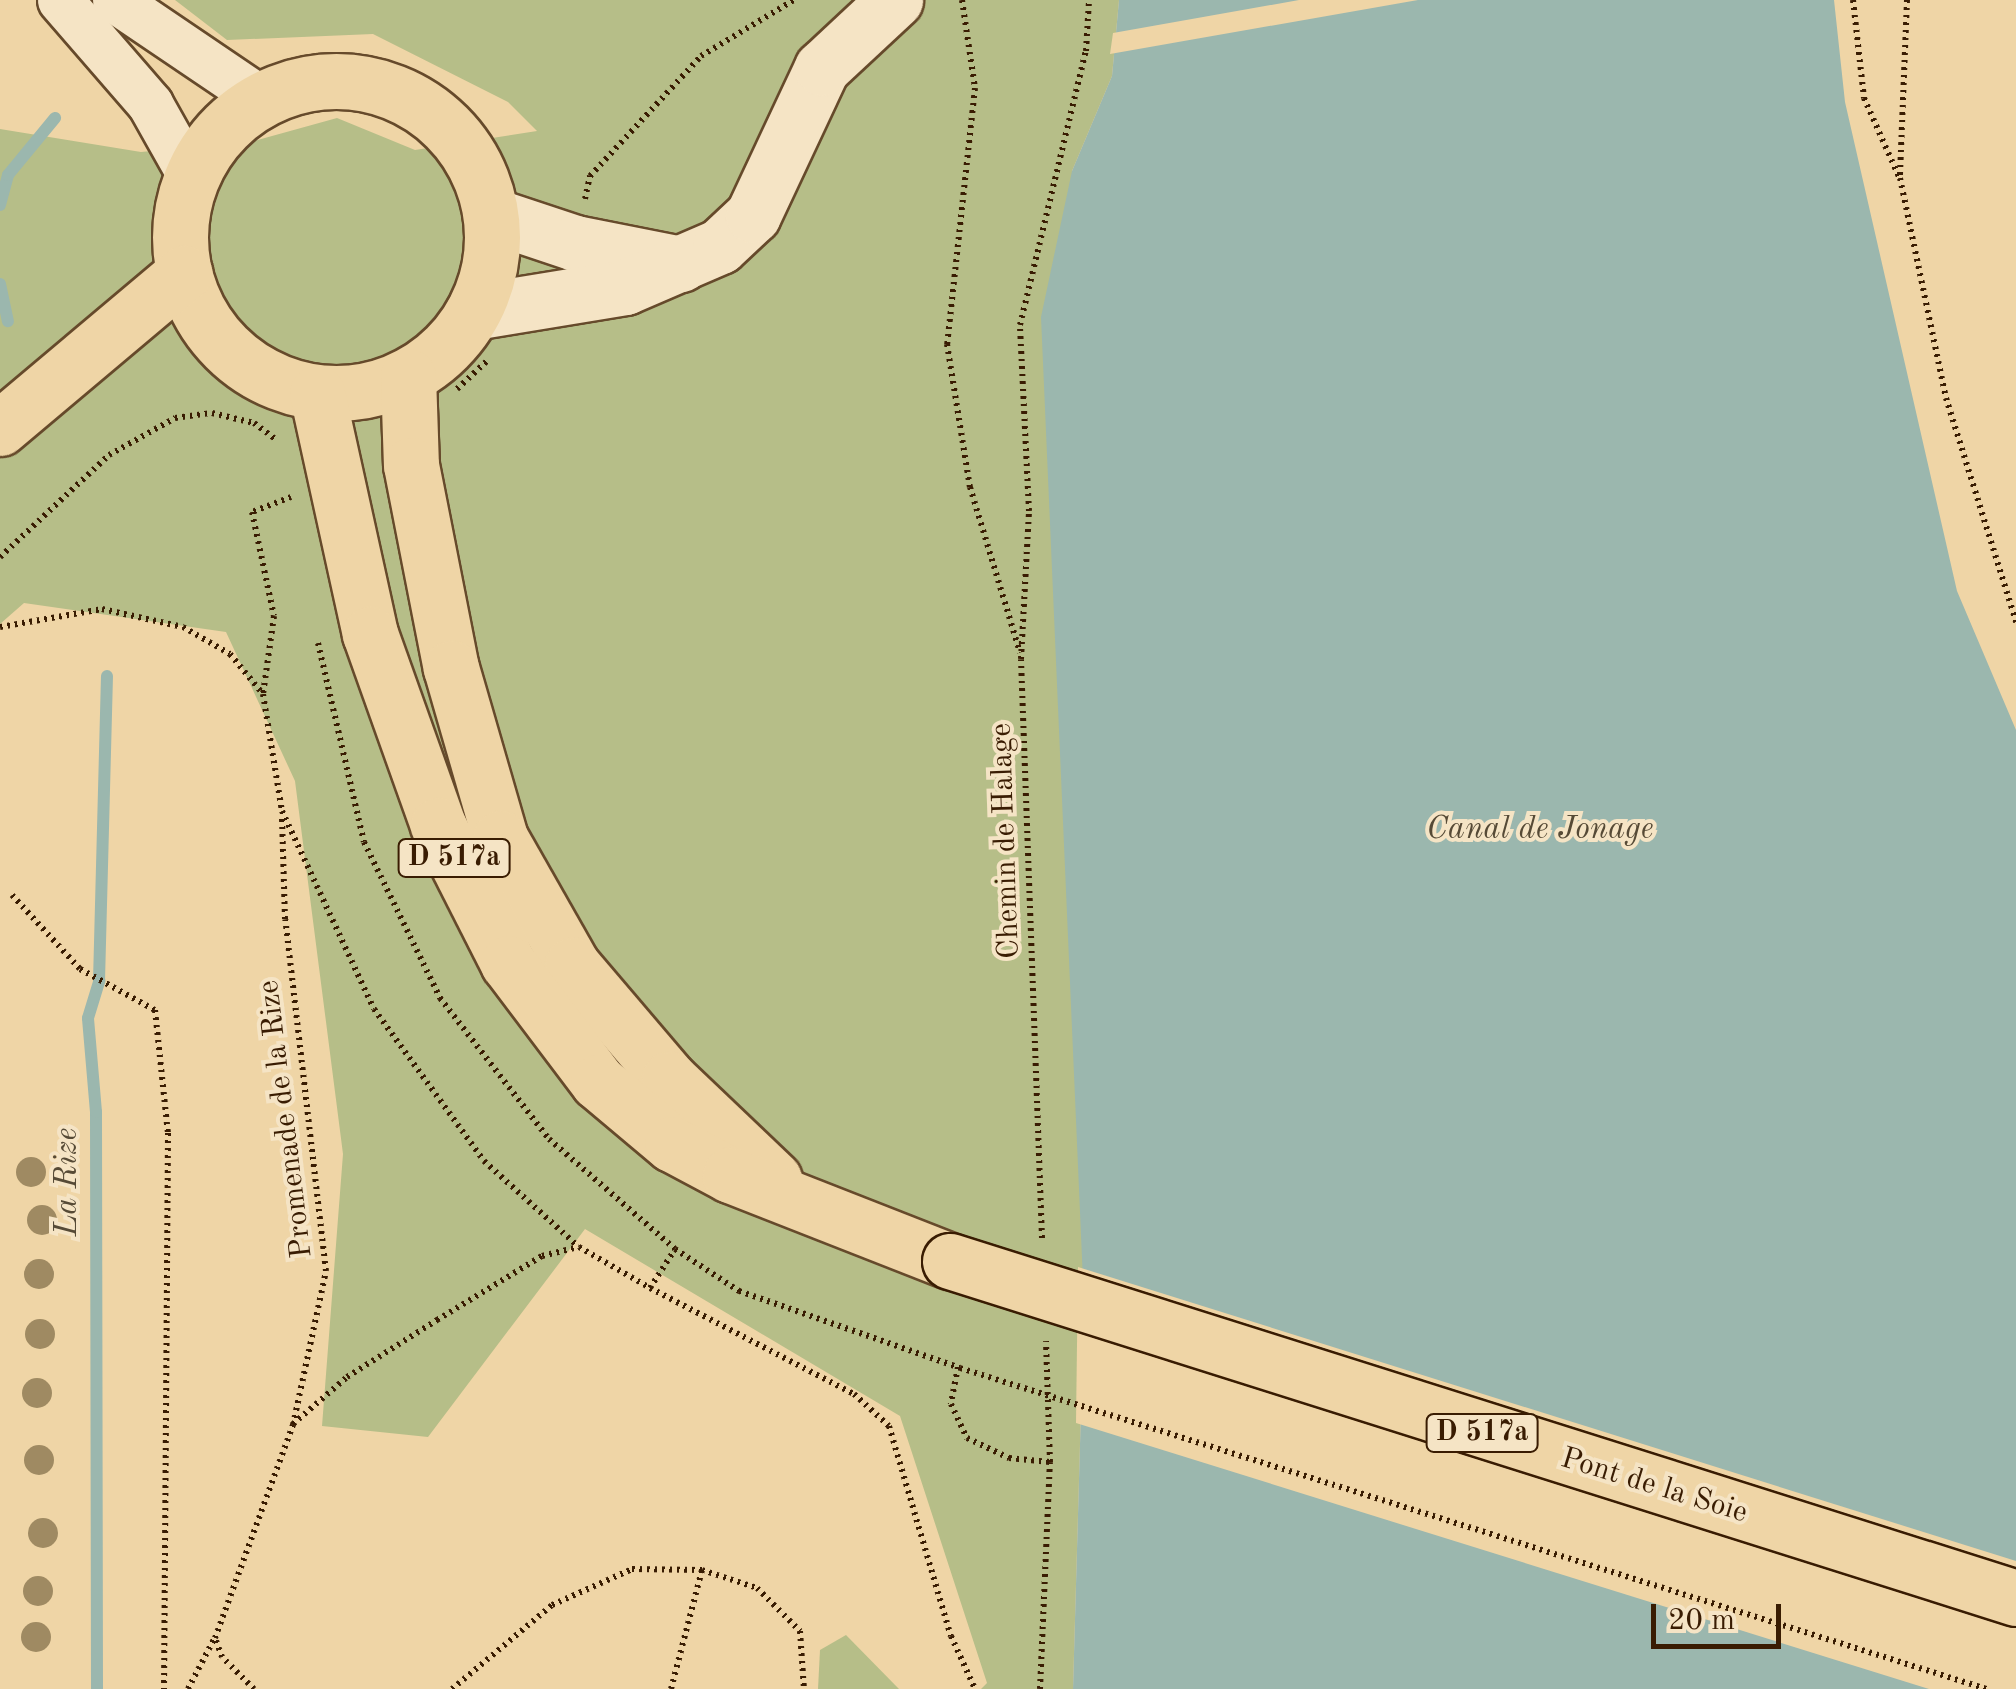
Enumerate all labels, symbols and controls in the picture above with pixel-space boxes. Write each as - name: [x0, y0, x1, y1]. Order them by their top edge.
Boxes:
- street label: Chemin de Halage: [984, 722, 1028, 960]
- water label: Canal de Jonage: [1426, 811, 1654, 849]
- road number: D 517a: [396, 835, 512, 881]
- street label: Promenade de la Rize: [251, 978, 321, 1260]
- water label: La Rize: [49, 1128, 87, 1236]
- road number: D 517a: [1424, 1410, 1540, 1456]
- street label: Pont de la Soie: [1556, 1441, 1752, 1531]
- scale bar: [1656, 1584, 1786, 1646]
- text: 20 m: [1668, 1606, 1735, 1636]

